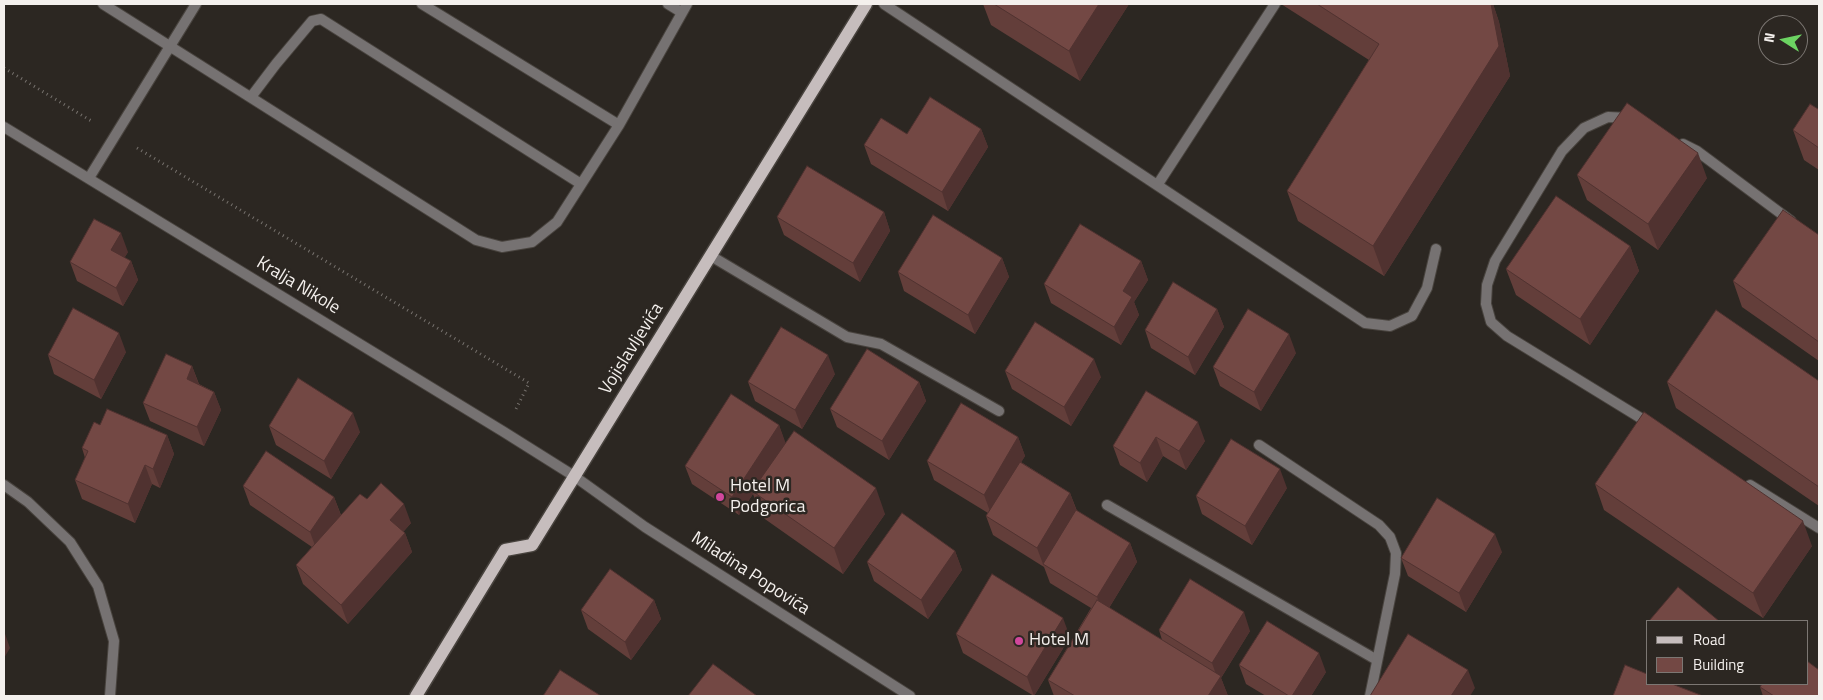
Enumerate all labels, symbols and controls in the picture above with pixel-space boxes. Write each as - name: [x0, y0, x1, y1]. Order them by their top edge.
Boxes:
- north arrow: [1758, 15, 1808, 65]
- text: N: [1758, 31, 1780, 44]
- street label: Kralja Nikole: [252, 253, 344, 319]
- street label: Vojislavljevića: [595, 299, 669, 399]
- place label: Hotel M Podgorica: [730, 476, 805, 518]
- marker: Hotel M Podgorica: [714, 491, 726, 503]
- street label: Miladina Popovića: [687, 528, 813, 620]
- legend: [1646, 620, 1808, 685]
- text: Road: [1693, 628, 1725, 651]
- place label: Hotel M: [1029, 630, 1089, 652]
- marker: Hotel M: [1013, 635, 1025, 647]
- text: Building: [1693, 653, 1744, 676]

